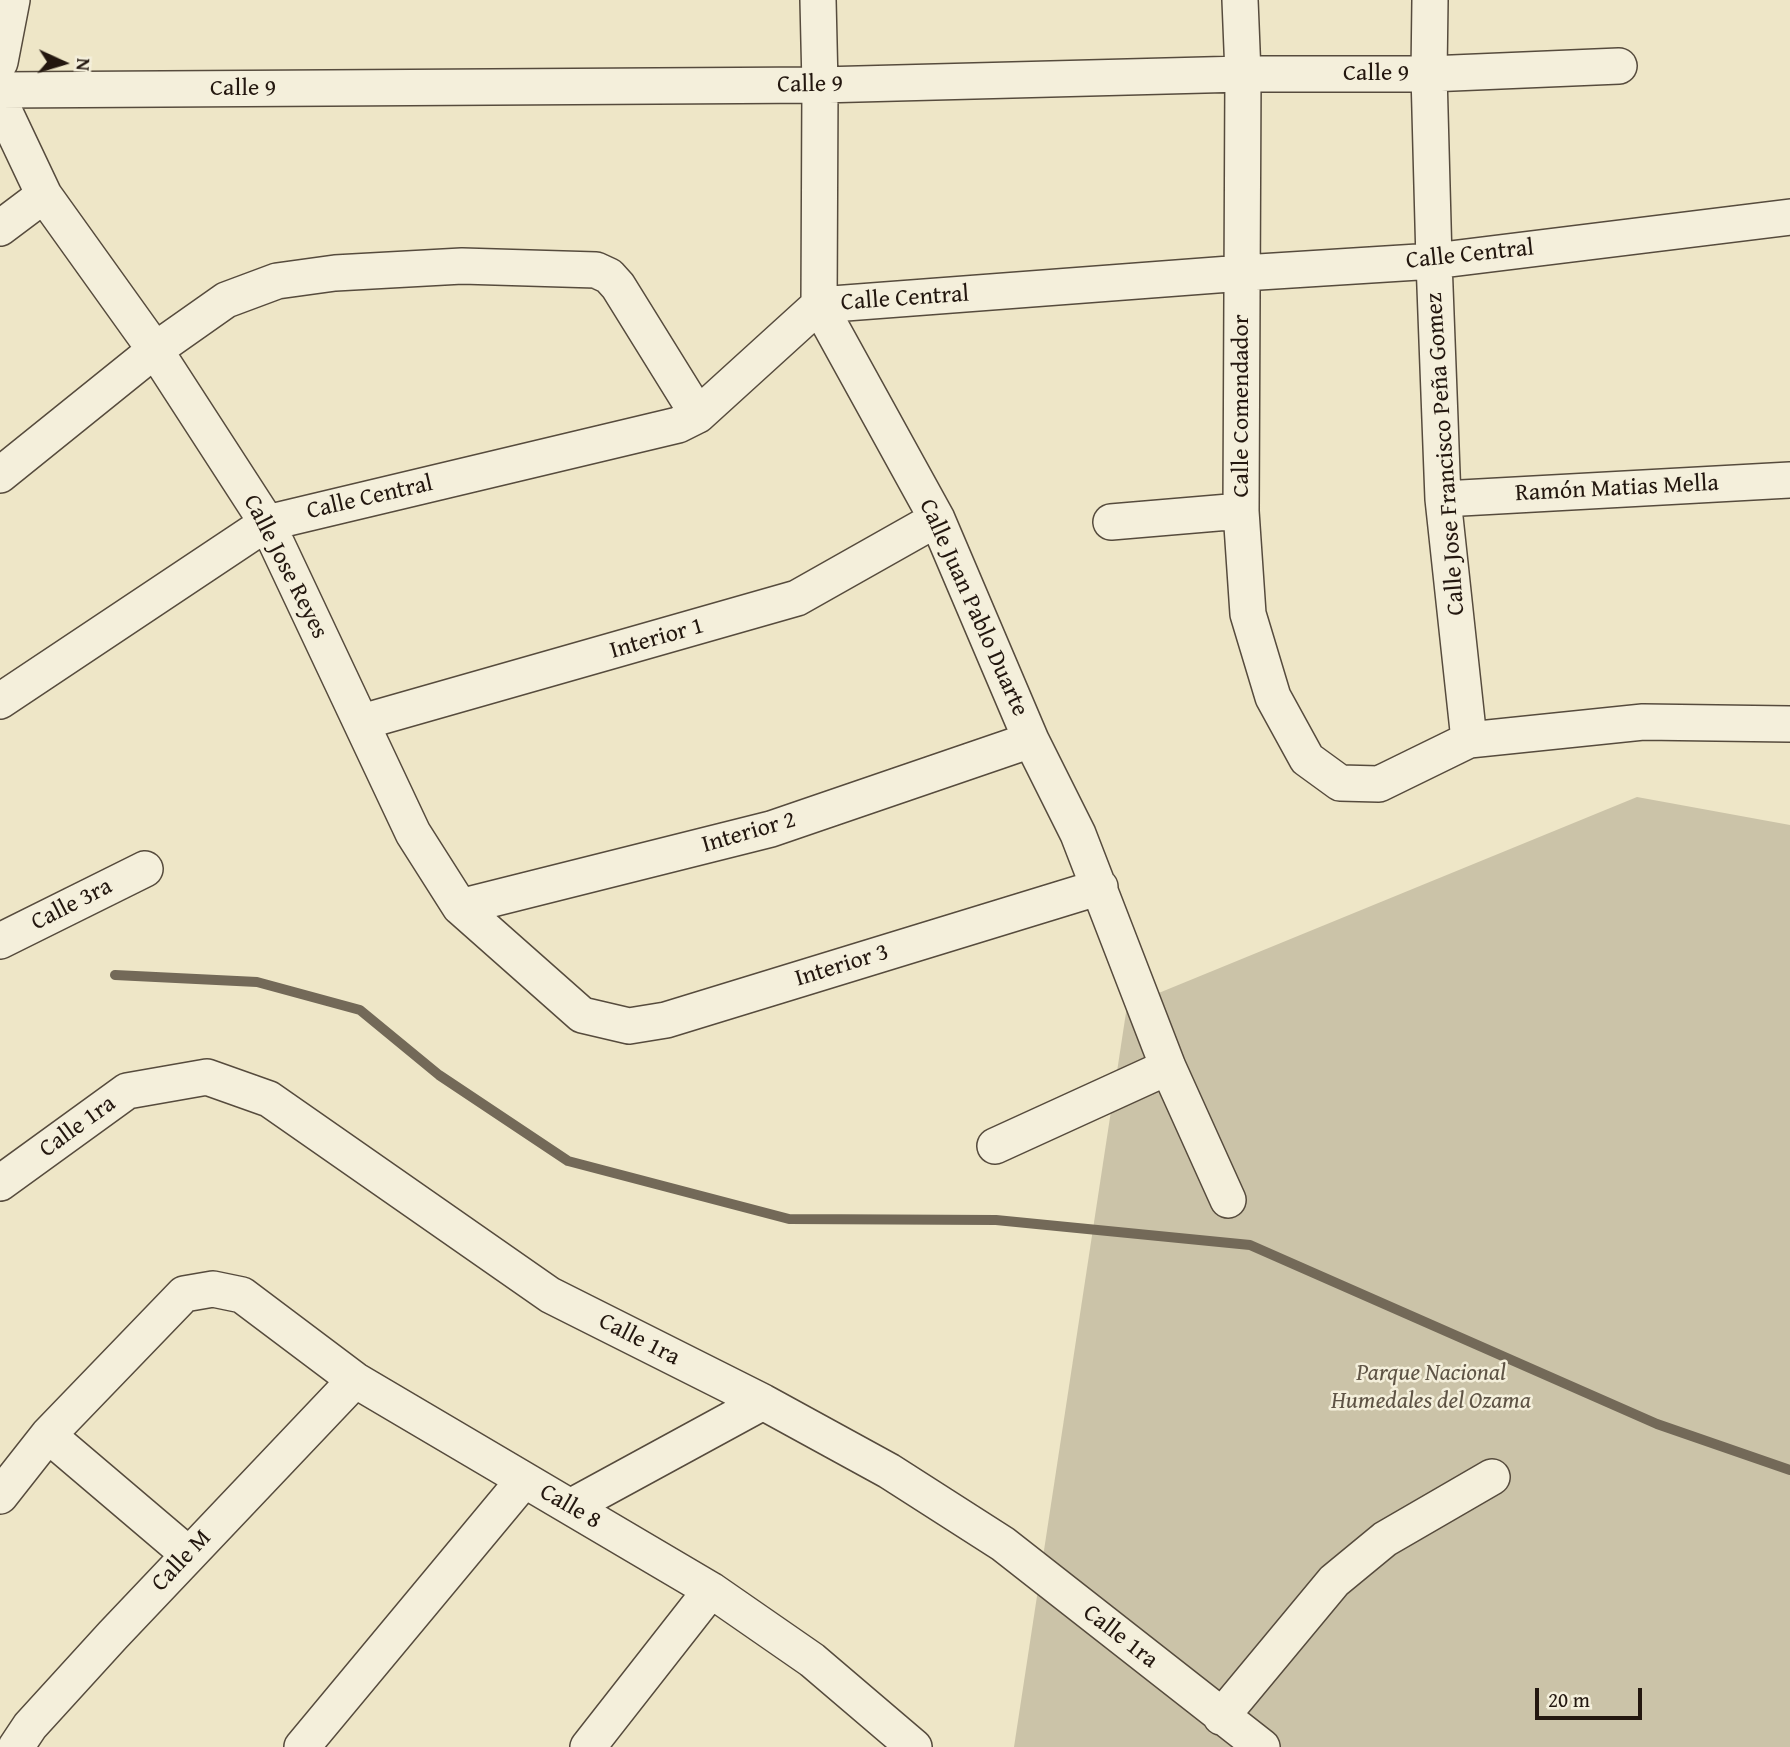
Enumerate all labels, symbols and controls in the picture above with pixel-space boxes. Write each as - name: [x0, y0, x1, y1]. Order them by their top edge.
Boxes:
- north arrow: [28, 28, 98, 98]
- text: N: [70, 57, 98, 72]
- street label: Calle 9: [1343, 60, 1409, 88]
- street label: Calle 9: [777, 70, 843, 100]
- street label: Calle 9: [210, 75, 276, 103]
- street label: Calle Central: [1405, 234, 1535, 276]
- street label: Calle Central: [840, 280, 970, 318]
- street label: Calle Jose Francisco Peña Gomez: [1420, 292, 1472, 616]
- street label: Calle Comendador: [1228, 314, 1256, 498]
- street label: Ramón Matias Mella: [1514, 469, 1720, 509]
- street label: Calle Central: [304, 470, 436, 526]
- street label: Calle Jose Reyes: [236, 490, 334, 644]
- street label: Calle Juan Pablo Duarte: [912, 495, 1034, 721]
- street label: Interior 1: [607, 612, 707, 666]
- street label: Interior 2: [699, 806, 799, 860]
- street label: Calle 3ra: [27, 872, 117, 938]
- street label: Interior 3: [792, 938, 892, 994]
- street label: Calle 1ra: [34, 1090, 122, 1164]
- street label: Calle 1ra: [594, 1307, 684, 1373]
- park label: Parque Nacional Humedales del Ozama: [1331, 1360, 1531, 1416]
- street label: Calle 8: [534, 1478, 606, 1536]
- street label: Calle M: [146, 1524, 218, 1598]
- street label: Calle 1ra: [1077, 1599, 1163, 1675]
- scale bar: [1538, 1674, 1645, 1718]
- text: 20 m: [1548, 1684, 1590, 1715]

